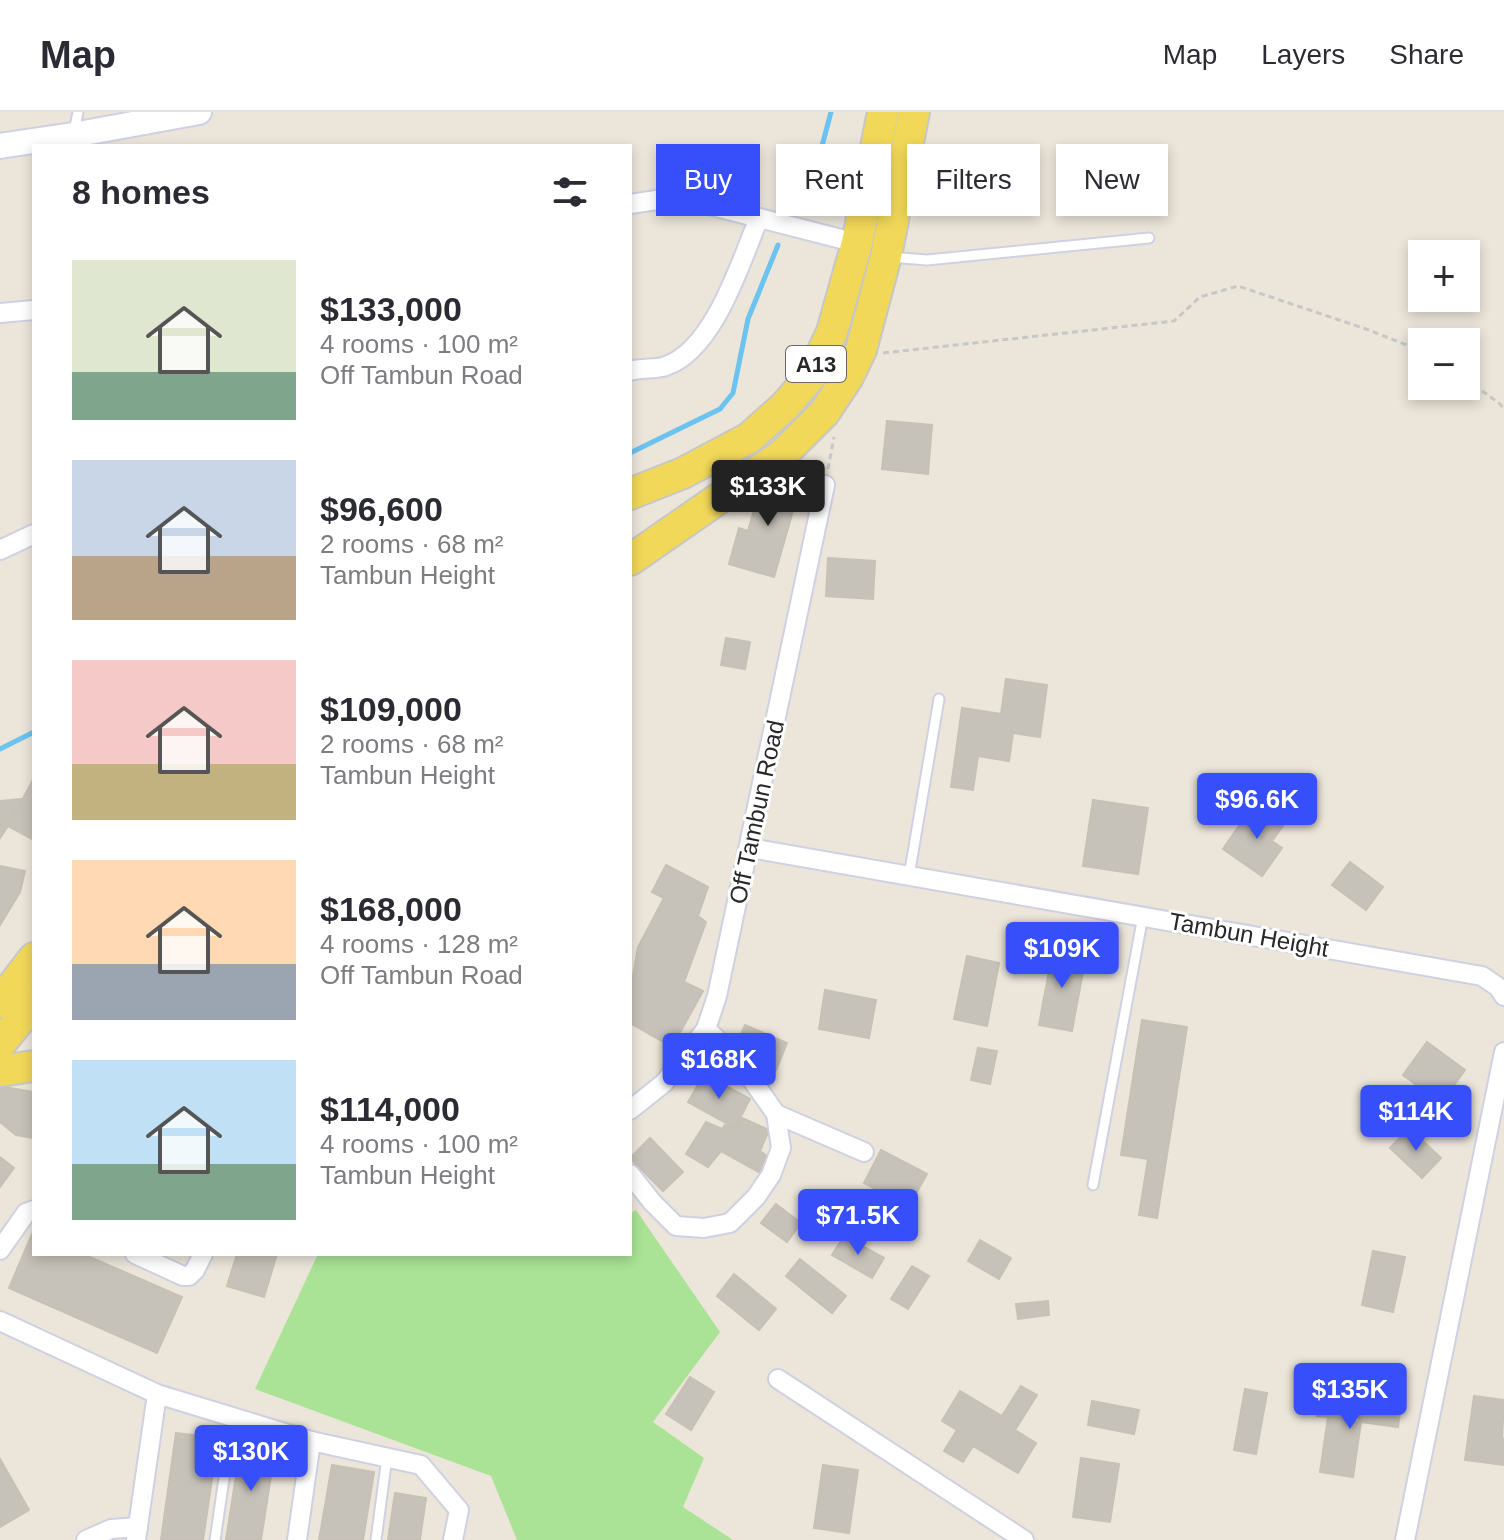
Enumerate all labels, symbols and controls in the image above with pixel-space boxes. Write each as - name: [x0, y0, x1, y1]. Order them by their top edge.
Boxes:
- text: Map: [40, 34, 116, 76]
- text: Map: [1163, 39, 1217, 70]
- text: Layers: [1261, 39, 1345, 70]
- text: Share: [1389, 39, 1464, 70]
- chip: Buy: [656, 144, 760, 216]
- chip: Rent: [776, 144, 891, 216]
- chip: Filters: [907, 144, 1040, 216]
- chip: New: [1056, 144, 1168, 216]
- icon: filters: [548, 170, 592, 214]
- text: 8 homes: [72, 173, 210, 211]
- map controls: [1408, 240, 1480, 400]
- button: +: [1408, 240, 1480, 312]
- text: $133,000: [320, 290, 462, 328]
- icon: home: [136, 292, 232, 388]
- button: −: [1408, 328, 1480, 400]
- text: 4 rooms · 100 m²: [320, 329, 518, 359]
- road number: A13: [786, 346, 846, 382]
- text: Off Tambun Road: [320, 360, 523, 390]
- pin: $133K: [712, 460, 824, 528]
- text: $133K: [730, 471, 806, 501]
- text: $96,600: [320, 490, 443, 528]
- icon: home: [136, 492, 232, 588]
- text: 2 rooms · 68 m²: [320, 529, 504, 559]
- text: Tambun Height: [320, 560, 495, 590]
- text: $109,000: [320, 690, 462, 728]
- icon: home: [136, 692, 232, 788]
- street label: Off Tambun Road: [724, 718, 789, 906]
- text: 2 rooms · 68 m²: [320, 729, 504, 759]
- text: Tambun Height: [320, 760, 495, 790]
- pin: $96.6K: [1192, 773, 1322, 841]
- text: $96.6K: [1215, 784, 1299, 814]
- text: $168,000: [320, 890, 462, 928]
- icon: home: [136, 892, 232, 988]
- street label: Tambun Height: [1167, 907, 1331, 962]
- pin: $109K: [1006, 922, 1118, 990]
- text: 4 rooms · 128 m²: [320, 929, 518, 959]
- text: $109K: [1024, 933, 1100, 963]
- text: Off Tambun Road: [320, 960, 523, 990]
- pin: $168K: [663, 1033, 775, 1101]
- text: $168K: [681, 1044, 757, 1074]
- pin: $114K: [1360, 1085, 1472, 1153]
- text: $114,000: [320, 1090, 460, 1128]
- icon: home: [136, 1092, 232, 1188]
- text: $114K: [1378, 1096, 1454, 1126]
- text: 4 rooms · 100 m²: [320, 1129, 518, 1159]
- text: Tambun Height: [320, 1160, 495, 1190]
- pin: $71.5K: [793, 1189, 923, 1257]
- text: $71.5K: [816, 1200, 900, 1230]
- pin: $135K: [1294, 1363, 1406, 1431]
- text: $135K: [1312, 1374, 1388, 1404]
- pin: $130K: [195, 1425, 307, 1493]
- text: $130K: [213, 1436, 289, 1466]

